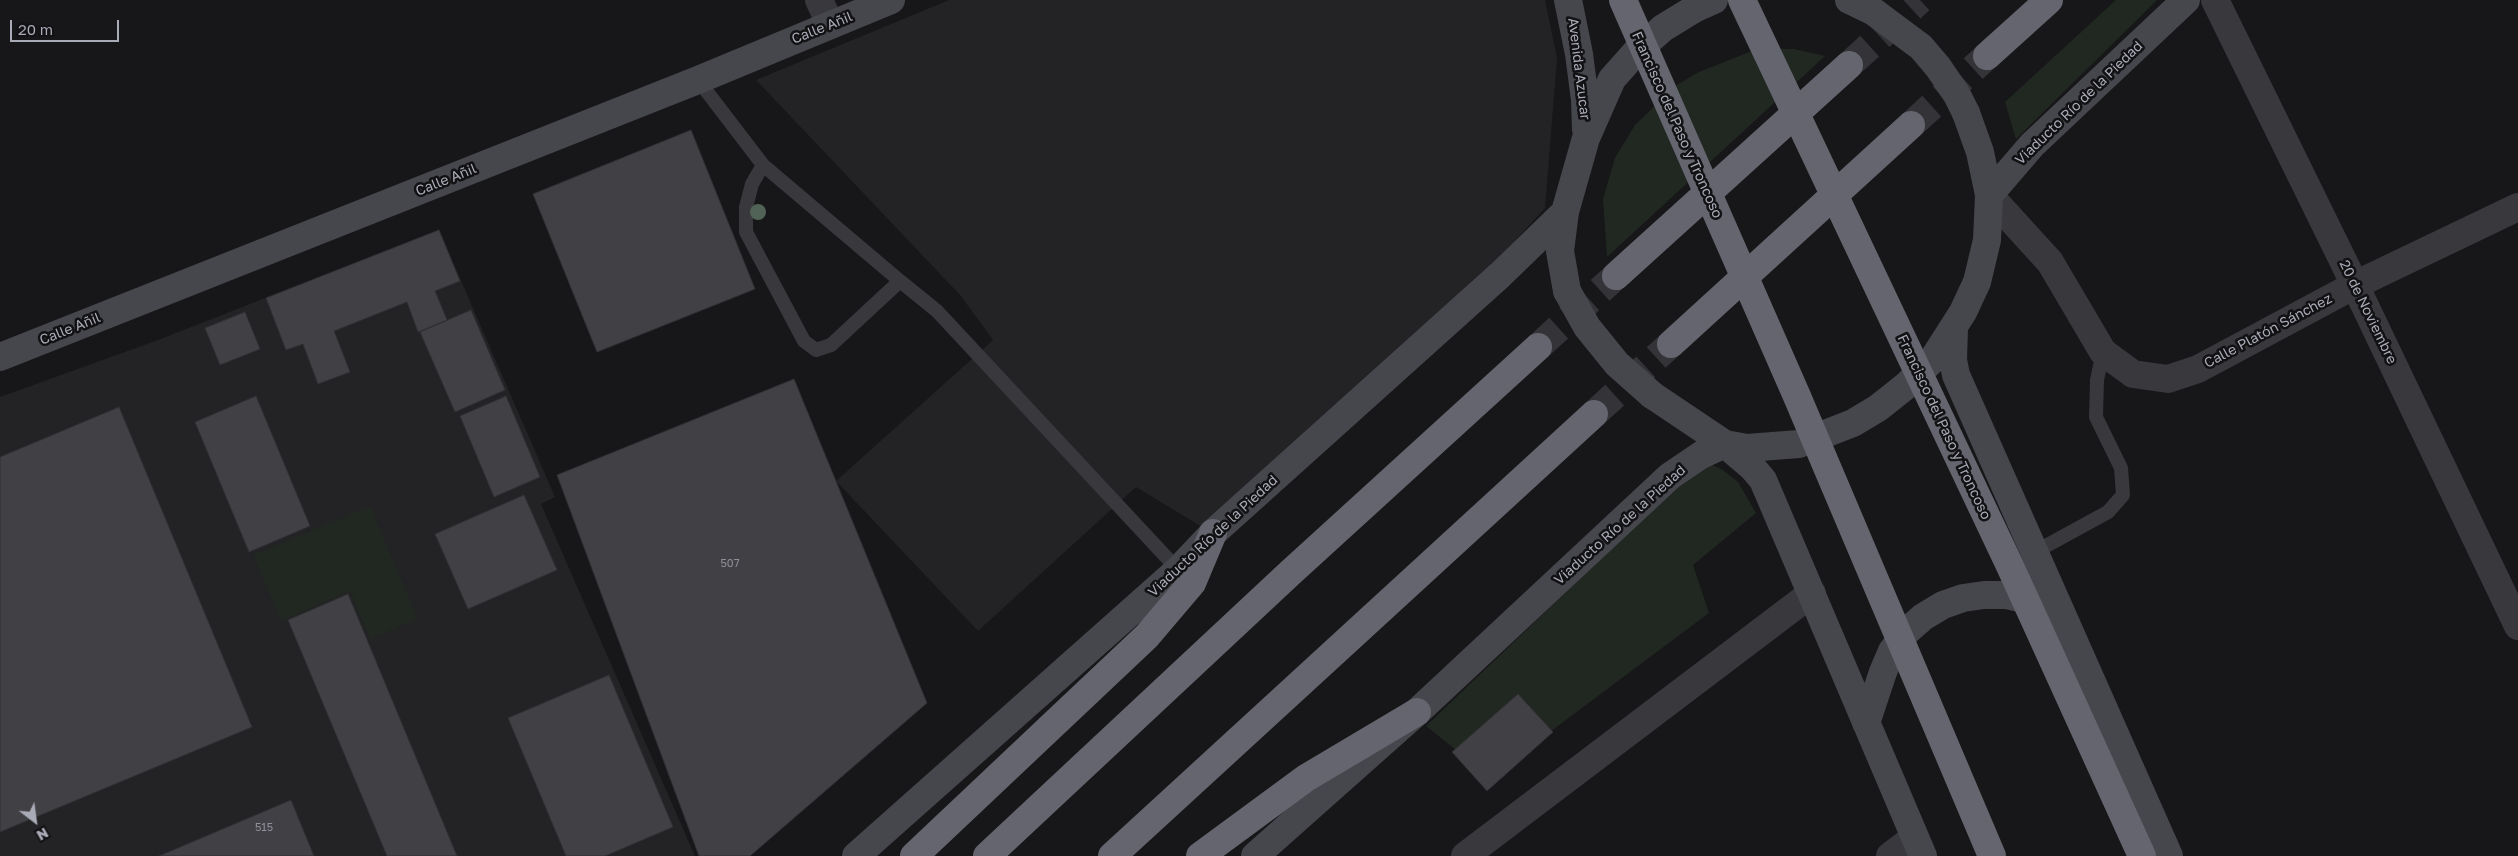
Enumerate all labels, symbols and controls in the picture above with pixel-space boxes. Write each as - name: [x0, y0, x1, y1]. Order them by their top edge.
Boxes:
- street label: Calle Añil: [789, 8, 855, 48]
- scale bar: [12, 10, 121, 42]
- street label: Avenida Azucar: [1564, 17, 1594, 121]
- text: 20 m: [18, 20, 53, 38]
- street label: Francisco del Paso y Troncoso: [1628, 29, 1726, 221]
- street label: Viaducto Río de la Piedad: [2012, 38, 2146, 168]
- street label: Calle Añil: [413, 160, 479, 200]
- street label: 20 de Noviembre: [2336, 257, 2400, 367]
- street label: Calle Platón Sánchez: [2201, 290, 2335, 372]
- street label: Calle Añil: [37, 309, 103, 349]
- street label: Francisco del Paso y Troncoso: [1894, 332, 1994, 522]
- street label: Viaducto Río de la Piedad: [1551, 462, 1689, 588]
- street label: Viaducto Río de la Piedad: [1145, 472, 1281, 600]
- house number: 507: [720, 557, 740, 571]
- north arrow: [10, 796, 60, 846]
- house number: 515: [255, 821, 273, 835]
- text: N: [34, 824, 52, 844]

